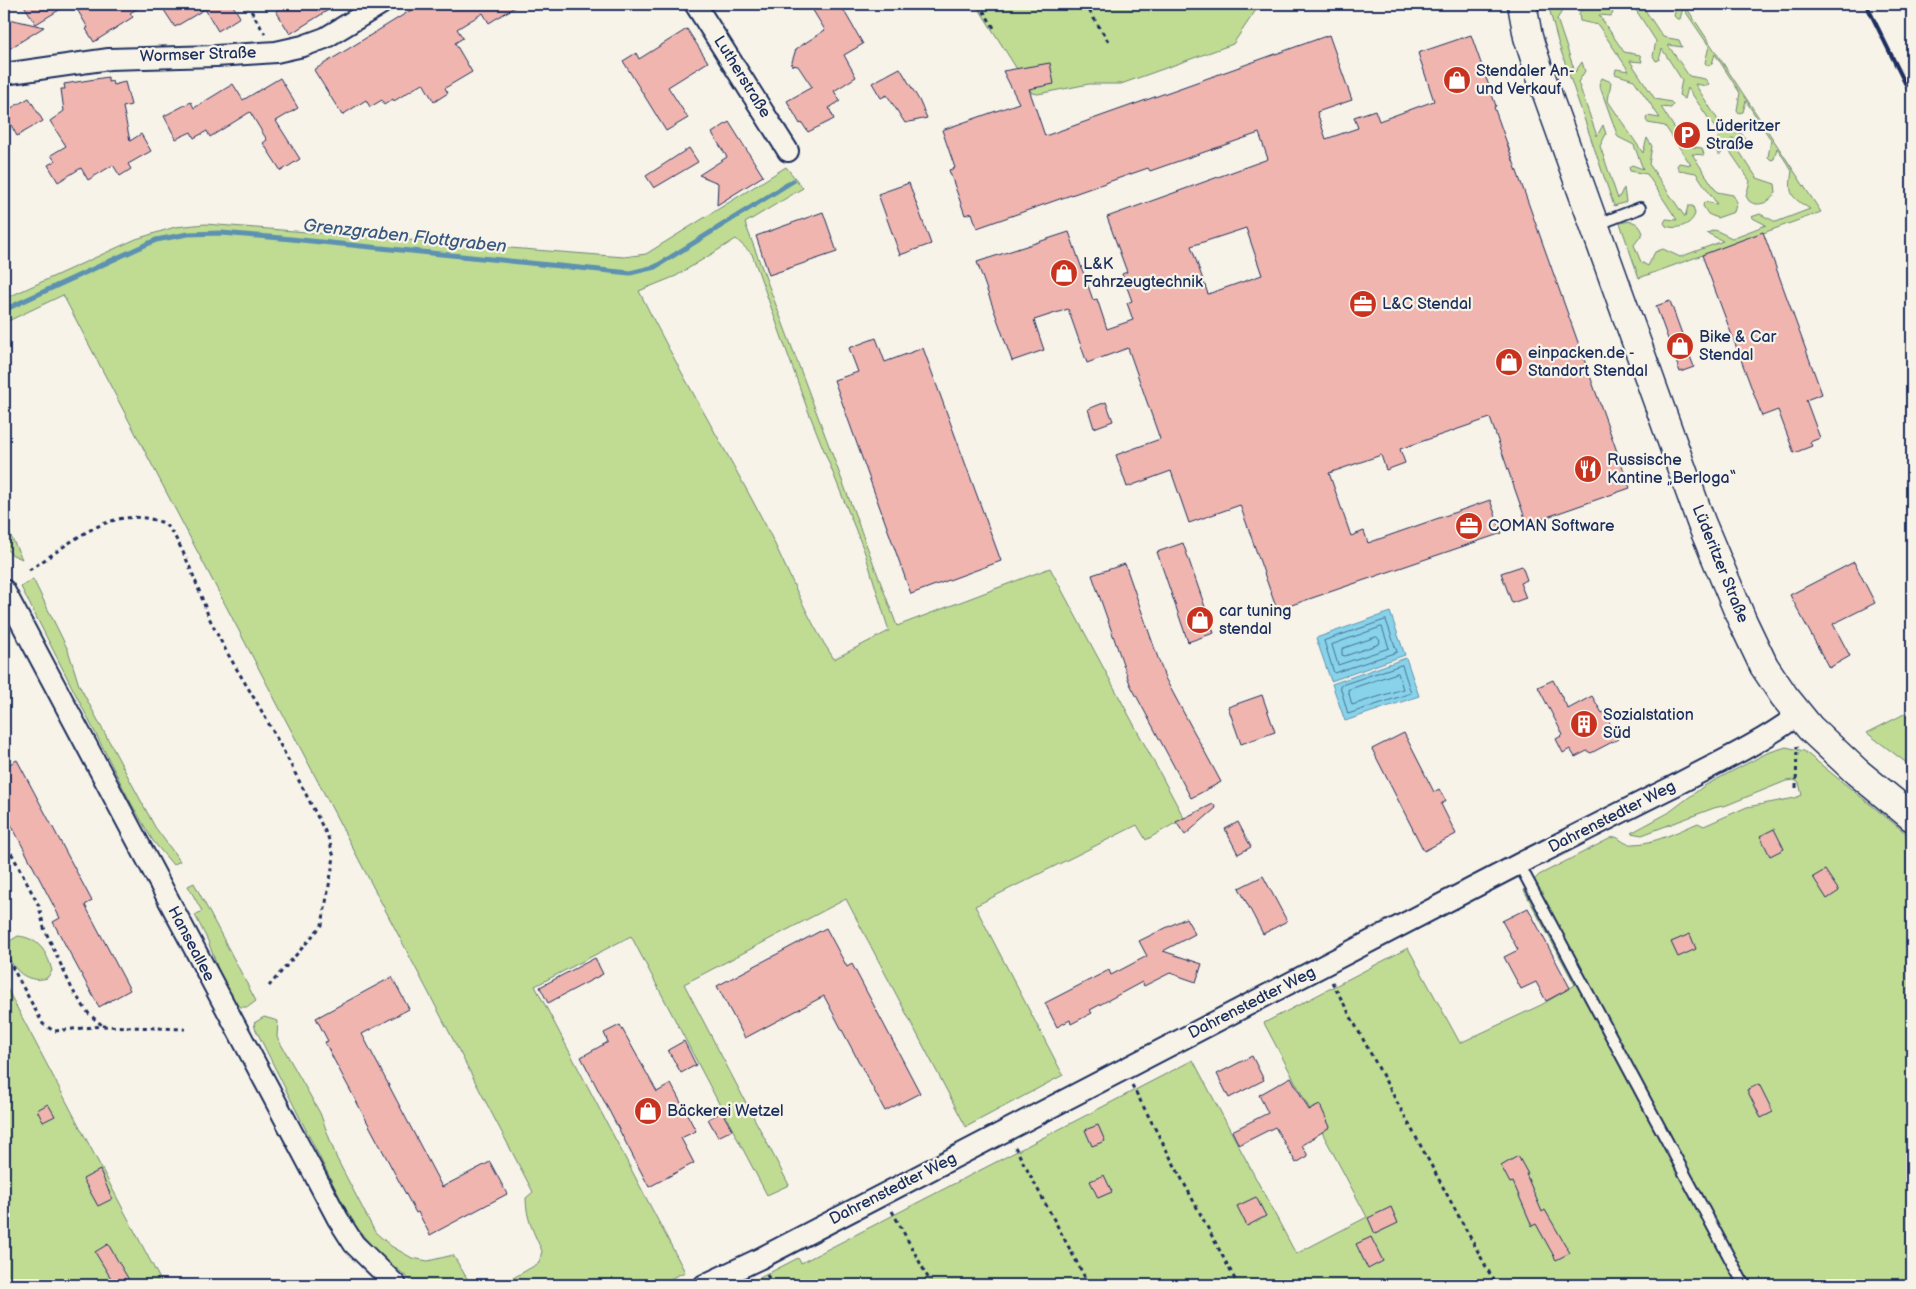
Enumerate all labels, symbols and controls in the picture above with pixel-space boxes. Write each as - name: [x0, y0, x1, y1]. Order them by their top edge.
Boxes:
- street label: Lutherstraße: [709, 33, 775, 122]
- street label: Wormser Straße: [139, 43, 257, 67]
- place label: Stendaler An- und Verkauf: [1476, 62, 1575, 99]
- shop icon: Stendaler An- und Verkauf: [1442, 65, 1472, 95]
- place label: Lüderitzer Straße: [1706, 117, 1780, 154]
- parking icon: Lüderitzer Straße: [1672, 120, 1702, 150]
- water label: Grenzgraben Flottgraben: [302, 215, 508, 257]
- place label: L&K Fahrzeugtechnik: [1083, 255, 1203, 292]
- shop icon: L&K Fahrzeugtechnik: [1049, 258, 1079, 288]
- office icon: L&C Stendal: [1348, 289, 1378, 319]
- place label: L&C Stendal: [1382, 295, 1472, 314]
- place label: Bike & Car Stendal: [1699, 328, 1776, 365]
- shop icon: Bike & Car Stendal: [1665, 331, 1695, 361]
- place label: einpacken.de - Standort Stendal: [1528, 344, 1648, 381]
- shop icon: einpacken.de - Standort Stendal: [1494, 347, 1524, 377]
- place label: Russische Kantine „Berloga“: [1607, 451, 1736, 488]
- restaurant icon: Russische Kantine „Berloga“: [1573, 454, 1603, 484]
- street label: Lüderitzer Straße: [1688, 502, 1753, 626]
- office icon: COMAN Software: [1454, 511, 1484, 541]
- place label: COMAN Software: [1488, 517, 1615, 536]
- place label: car tuning stendal: [1219, 602, 1291, 639]
- shop icon: car tuning stendal: [1185, 605, 1215, 635]
- place label: Sozialstation Süd: [1603, 706, 1694, 743]
- building icon: Sozialstation Süd: [1569, 709, 1599, 739]
- street label: Dahrenstedter Weg: [1545, 777, 1679, 857]
- street label: Hanseallee: [163, 903, 219, 985]
- street label: Dahrenstedter Weg: [1185, 963, 1319, 1043]
- shop icon: Bäckerei Wetzel: [633, 1096, 663, 1126]
- place label: Bäckerei Wetzel: [667, 1102, 784, 1121]
- street label: Dahrenstedter Weg: [826, 1149, 960, 1229]

